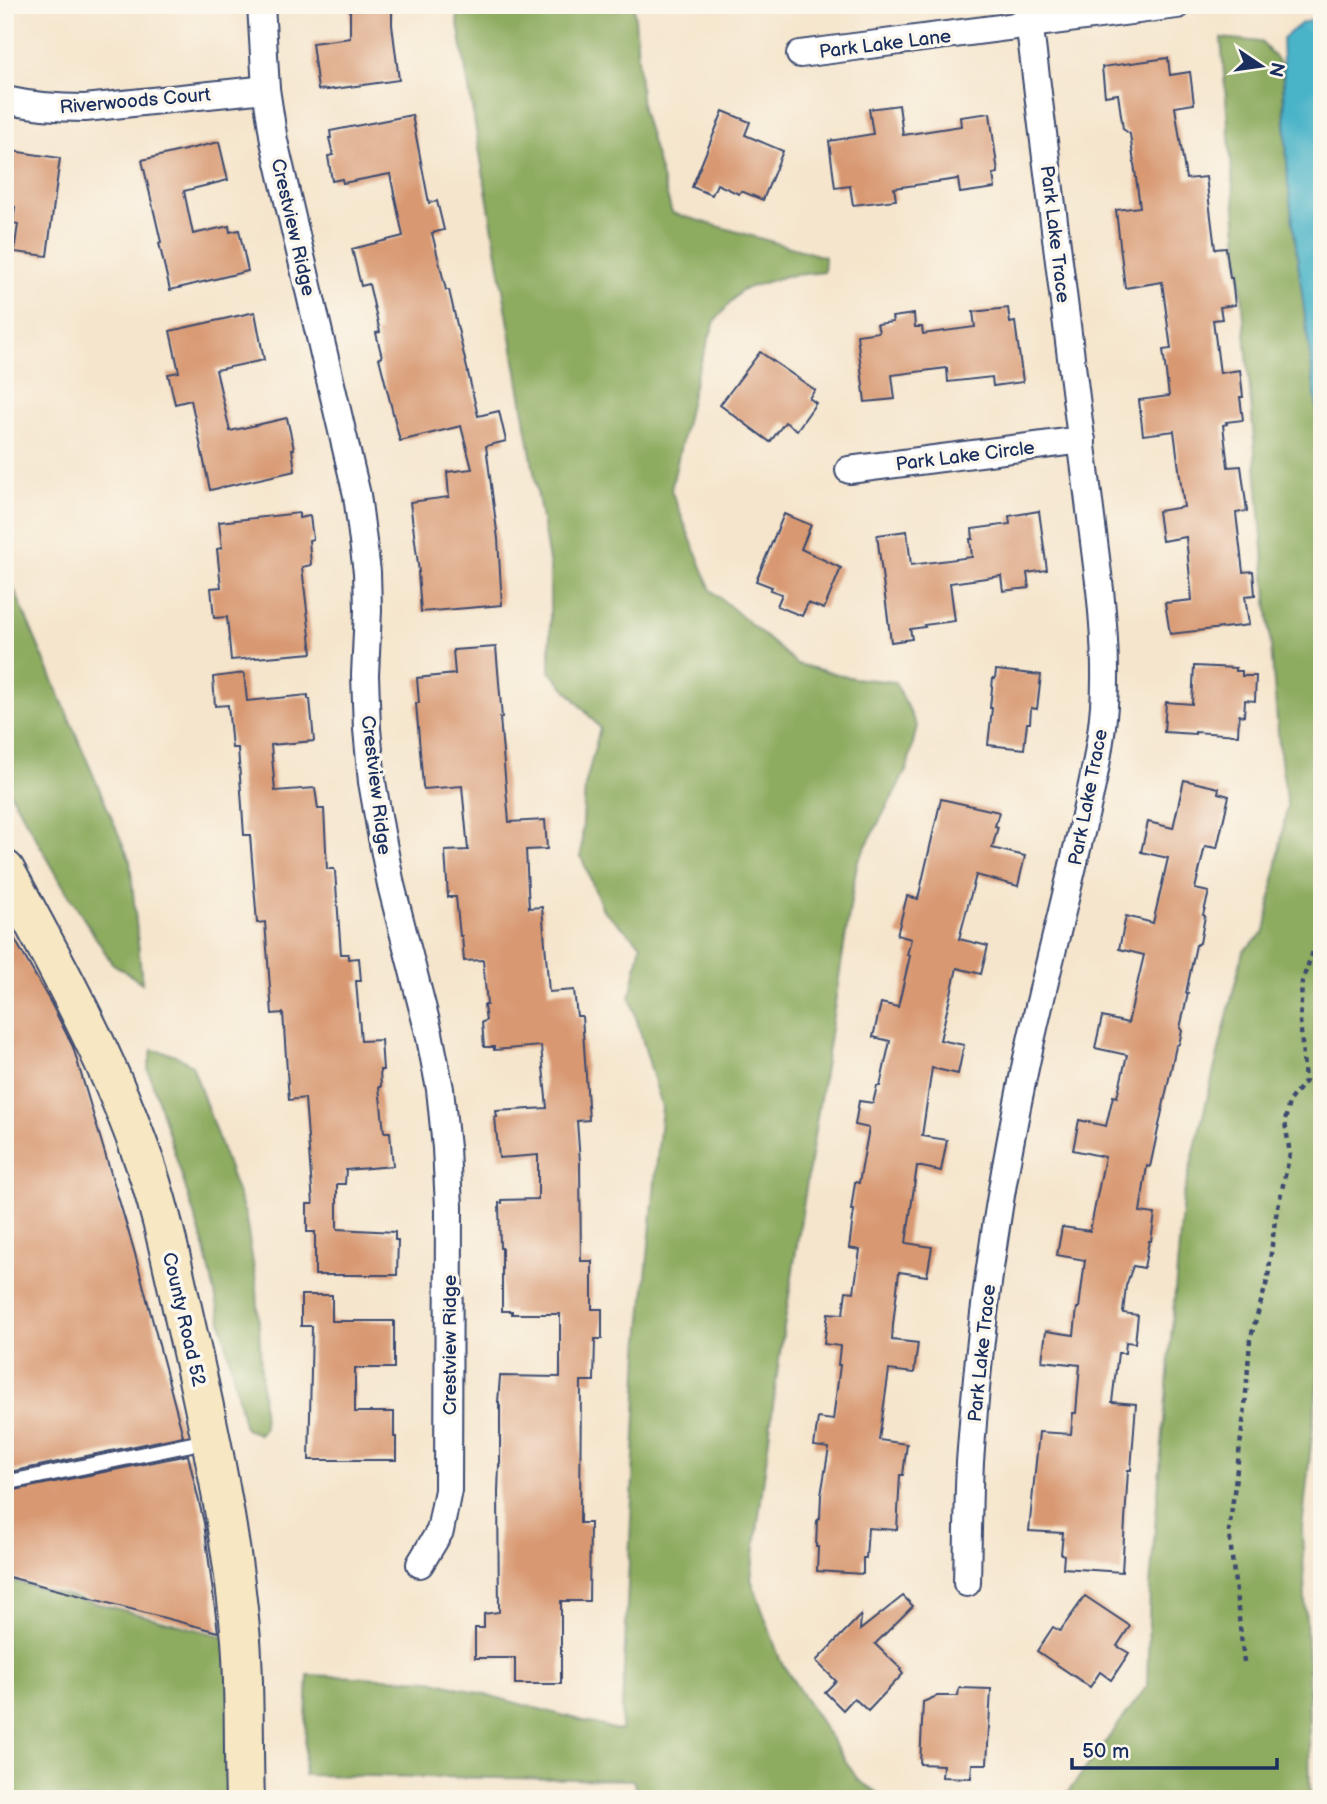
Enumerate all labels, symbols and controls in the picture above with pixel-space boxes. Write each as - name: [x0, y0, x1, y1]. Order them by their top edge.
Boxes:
- street label: Park Lake Lane: [818, 25, 953, 64]
- north arrow: [1226, 32, 1296, 102]
- text: N: [1263, 60, 1289, 79]
- street label: Riverwoods Court: [59, 83, 212, 120]
- street label: Crestview Ridge: [266, 156, 320, 298]
- street label: Park Lake Trace: [1035, 164, 1074, 304]
- street label: Park Lake Circle: [894, 437, 1036, 476]
- street label: Crestview Ridge: [356, 714, 395, 856]
- street label: Park Lake Trace: [1064, 727, 1113, 867]
- street label: County Road 52: [157, 1250, 210, 1389]
- street label: Crestview Ridge: [439, 1275, 462, 1415]
- street label: Park Lake Trace: [964, 1283, 1001, 1423]
- scale bar: [1072, 1727, 1276, 1771]
- text: 50 m: [1082, 1739, 1129, 1764]

